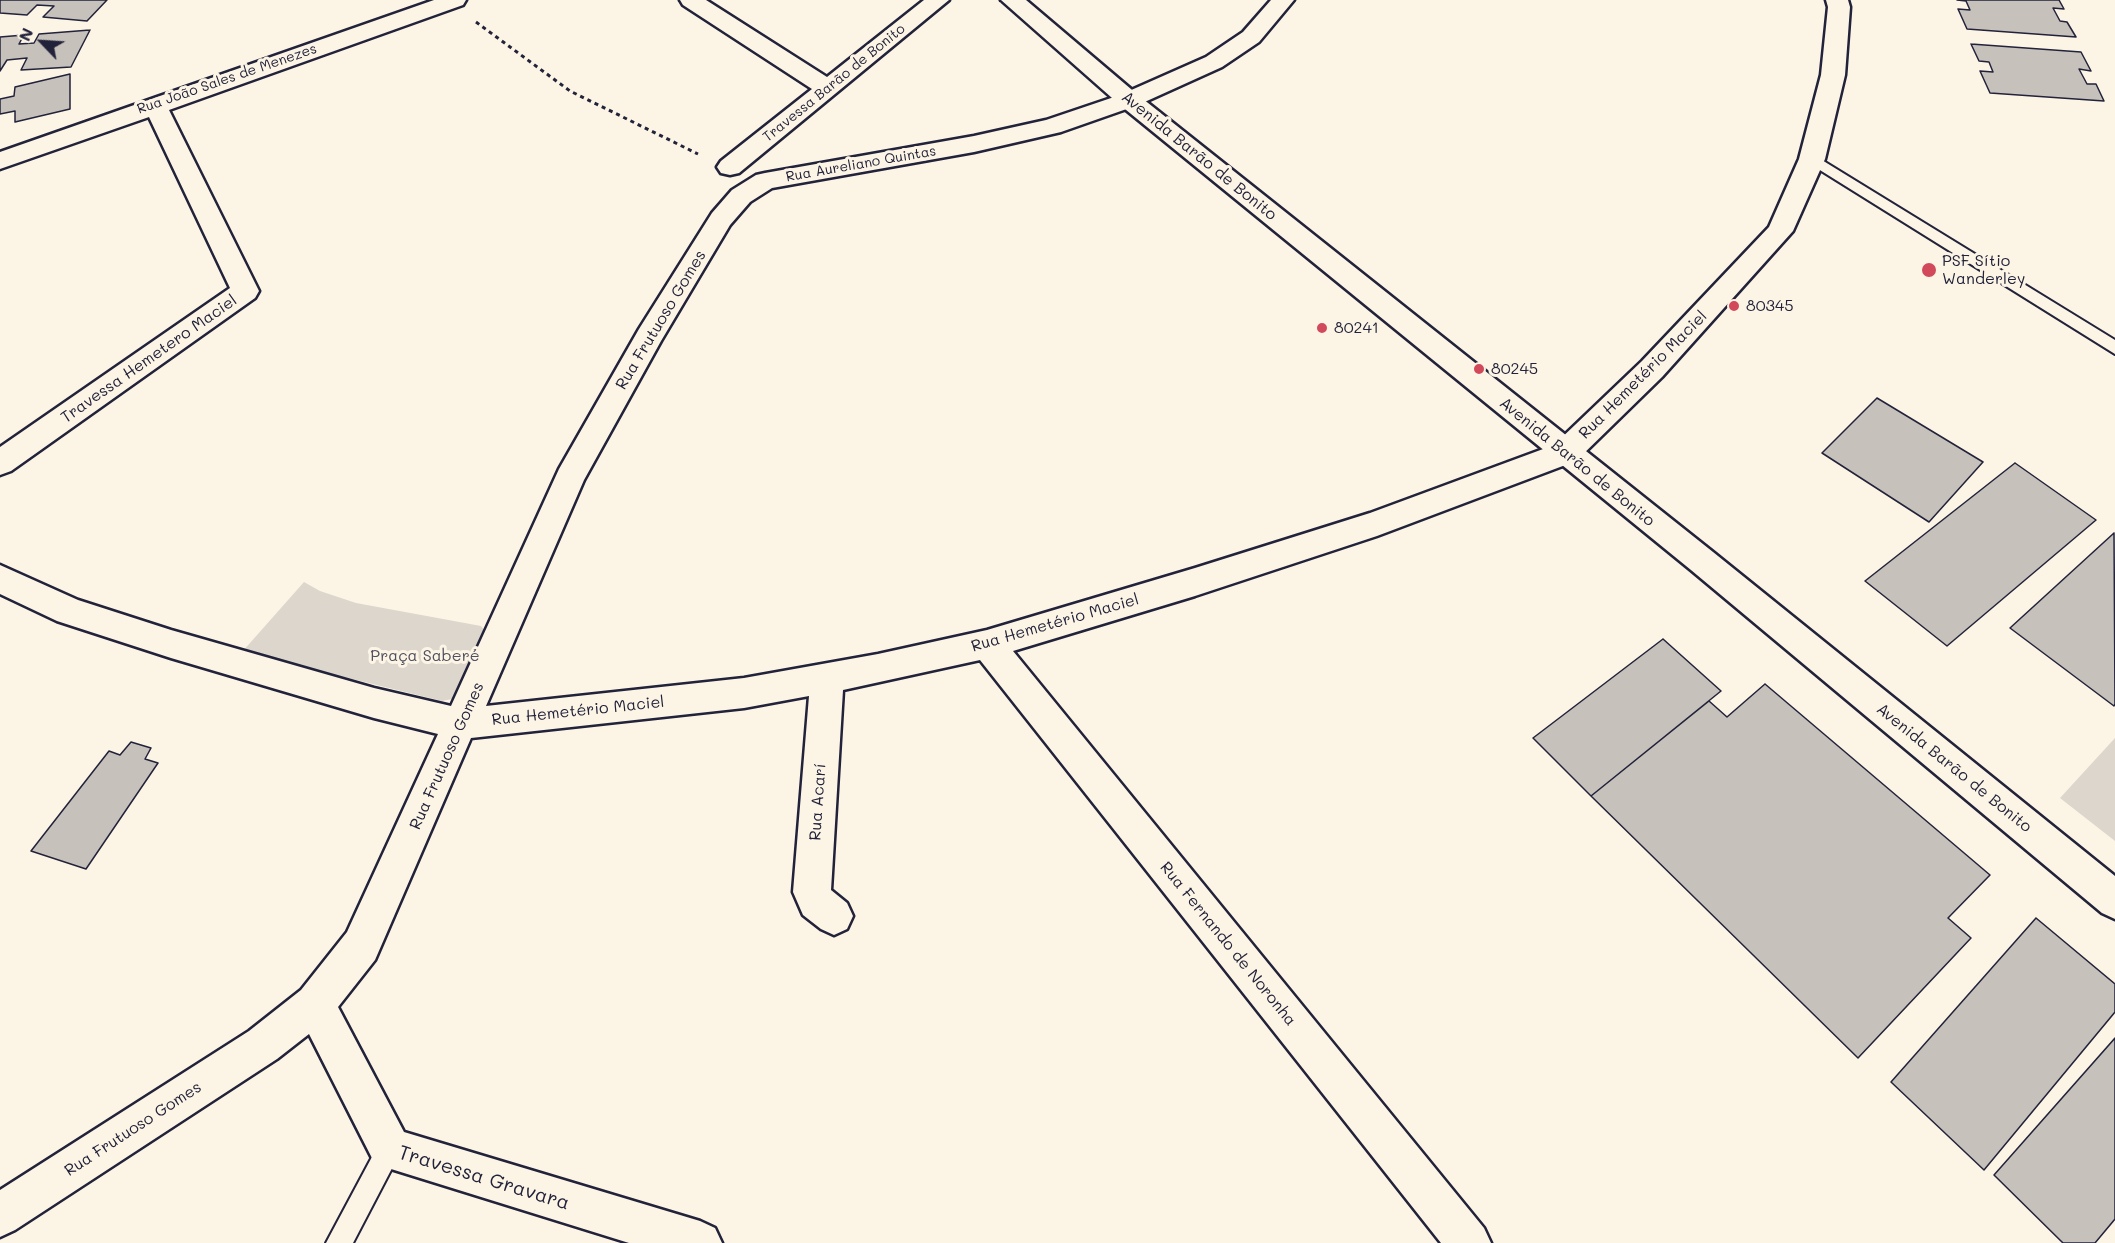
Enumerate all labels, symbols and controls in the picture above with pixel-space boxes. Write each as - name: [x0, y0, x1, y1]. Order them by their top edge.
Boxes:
- north arrow: [12, 12, 72, 72]
- street label: Travessa Barão de Bonito: [760, 20, 908, 146]
- text: N: [13, 24, 37, 44]
- street label: Rua João Sales de Menezes: [135, 40, 319, 118]
- street label: Avenida Barão de Bonito: [1117, 87, 1281, 225]
- street label: Rua Aureliano Quintas: [785, 143, 937, 185]
- street label: Rua Frutuoso Gomes: [612, 247, 710, 393]
- place label: PSF Sítio Wanderley: [1942, 251, 2025, 289]
- marker: PSF Sítio Wanderley: [1920, 261, 1938, 279]
- street label: Travessa Hemetero Maciel: [57, 291, 241, 427]
- place label: 80345: [1746, 296, 1794, 316]
- marker: 80345: [1727, 299, 1741, 313]
- street label: Rua Hemetério Maciel: [1575, 307, 1711, 443]
- place label: 80241: [1334, 318, 1379, 338]
- marker: 80241: [1315, 321, 1329, 335]
- place label: 80245: [1491, 359, 1538, 379]
- marker: 80245: [1472, 362, 1486, 376]
- street label: Avenida Barão de Bonito: [1495, 393, 1659, 531]
- street label: Rua Hemetério Maciel: [969, 590, 1141, 656]
- park label: Praça Saberé: [370, 646, 480, 666]
- street label: Rua Frutuoso Gomes: [406, 679, 488, 833]
- street label: Rua Hemetério Maciel: [491, 692, 665, 730]
- street label: Avenida Barão de Bonito: [1872, 699, 2036, 837]
- street label: Rua Acarí: [806, 763, 830, 841]
- street label: Rua Fernando de Noronha: [1156, 858, 1300, 1030]
- street label: Rua Frutuoso Gomes: [61, 1078, 205, 1180]
- street label: Travessa Gravara: [395, 1141, 573, 1215]

